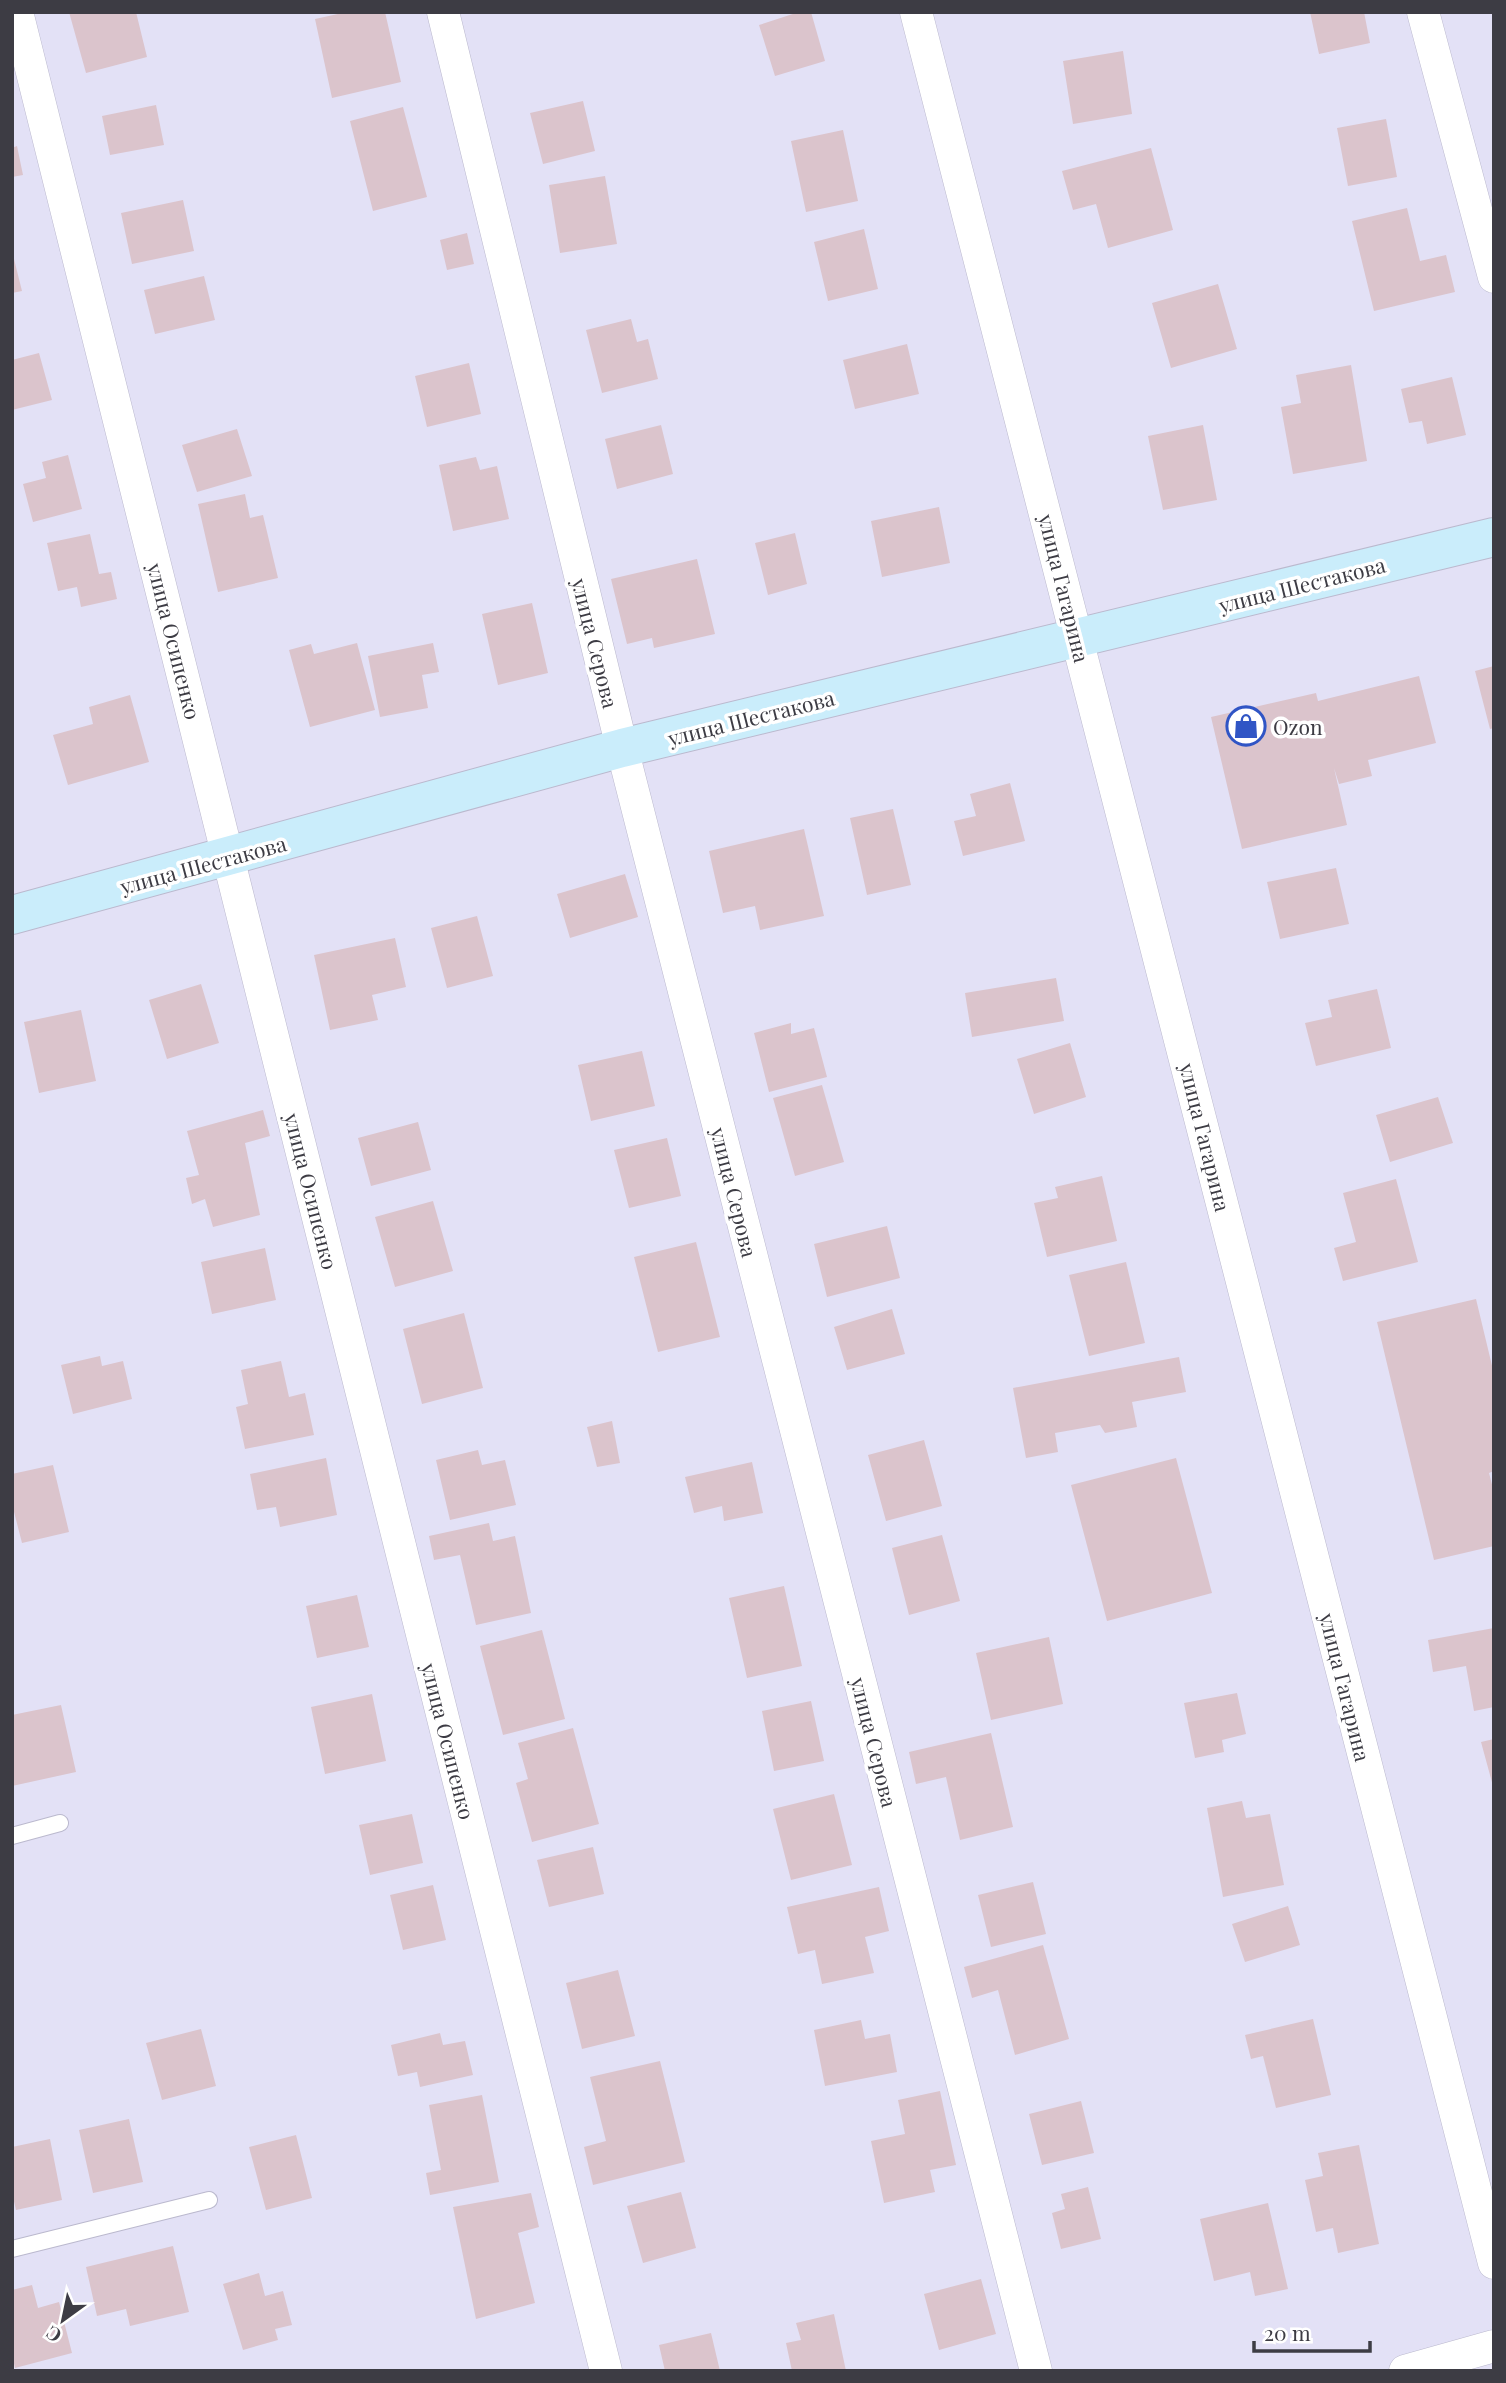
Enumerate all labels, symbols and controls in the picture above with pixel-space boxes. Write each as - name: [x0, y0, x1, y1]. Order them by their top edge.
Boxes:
- street label: улица Гагарина: [1033, 510, 1097, 666]
- street label: улица Шестакова: [1215, 550, 1389, 618]
- street label: улица Осипенко: [142, 559, 208, 722]
- street label: улица Серова: [566, 574, 626, 711]
- street label: улица Шестакова: [664, 683, 838, 751]
- shop icon: Ozon: [1225, 705, 1267, 747]
- place label: Ozon: [1273, 712, 1323, 740]
- street label: улица Шестакова: [116, 828, 290, 900]
- street label: улица Гагарина: [1174, 1059, 1238, 1215]
- street label: улица Осипенко: [279, 1109, 345, 1272]
- street label: улица Серова: [705, 1123, 765, 1260]
- street label: улица Гагарина: [1314, 1609, 1378, 1765]
- street label: улица Осипенко: [416, 1659, 482, 1822]
- street label: улица Серова: [845, 1673, 905, 1810]
- north arrow: [28, 2285, 98, 2355]
- scale bar: [1254, 2310, 1370, 2354]
- text: 20 m: [1264, 2318, 1311, 2346]
- text: С: [40, 2321, 66, 2350]

